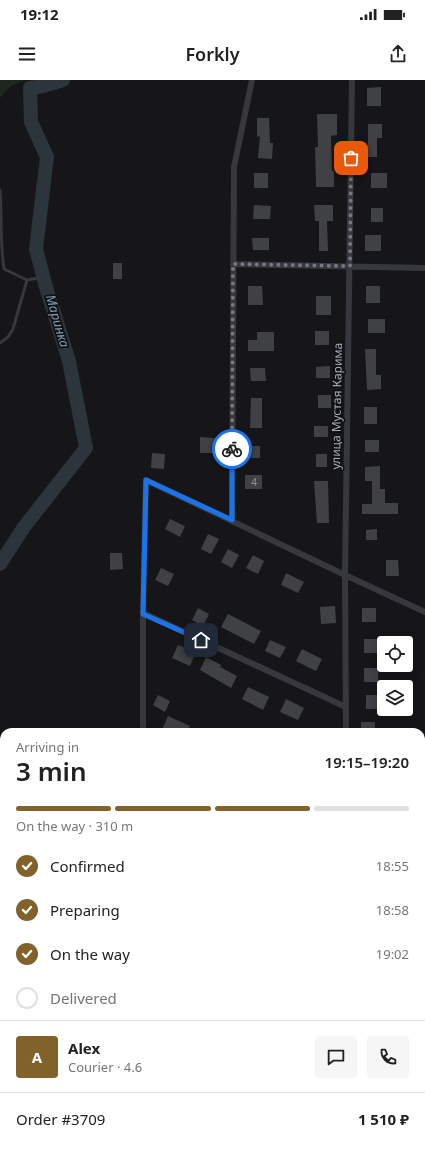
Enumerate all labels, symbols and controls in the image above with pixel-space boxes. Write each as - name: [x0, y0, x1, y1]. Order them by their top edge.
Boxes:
- text: 19:12: [20, 4, 59, 24]
- text: Forkly: [185, 42, 240, 66]
- icon: menu: [16, 43, 38, 65]
- icon: share: [387, 43, 409, 65]
- pin: [334, 141, 368, 175]
- icon: bag: [340, 147, 362, 169]
- water label: Маринка: [42, 292, 74, 350]
- street label: улица Мустая Карима: [327, 343, 346, 469]
- courier: [212, 429, 252, 469]
- icon: bike: [221, 438, 243, 460]
- house number: 4: [251, 475, 257, 489]
- pin: [184, 623, 218, 657]
- icon: home: [190, 629, 212, 651]
- map controls: [377, 636, 413, 716]
- button: locate: [377, 636, 413, 672]
- button: layers: [377, 680, 413, 716]
- text: Arriving in: [16, 738, 79, 756]
- text: 19:15–19:20: [325, 752, 409, 772]
- text: 3 min: [16, 753, 87, 789]
- text: On the way · 310 m: [16, 817, 133, 835]
- icon: check: [16, 855, 38, 877]
- text: Confirmed: [50, 856, 125, 876]
- text: 18:55: [376, 857, 409, 875]
- icon: check: [16, 899, 38, 921]
- text: Preparing: [50, 900, 120, 920]
- text: 18:58: [376, 901, 409, 919]
- icon: check: [16, 943, 38, 965]
- text: On the way: [50, 944, 130, 964]
- text: 19:02: [376, 945, 409, 963]
- text: Delivered: [50, 988, 117, 1008]
- button: chat: [315, 1036, 357, 1078]
- button: phone: [367, 1036, 409, 1078]
- text: Alex: [68, 1038, 100, 1058]
- text: A: [32, 1047, 42, 1067]
- text: Courier · 4.6: [68, 1058, 142, 1076]
- text: Order #3709: [16, 1109, 105, 1129]
- text: 1 510 ₽: [358, 1109, 409, 1129]

